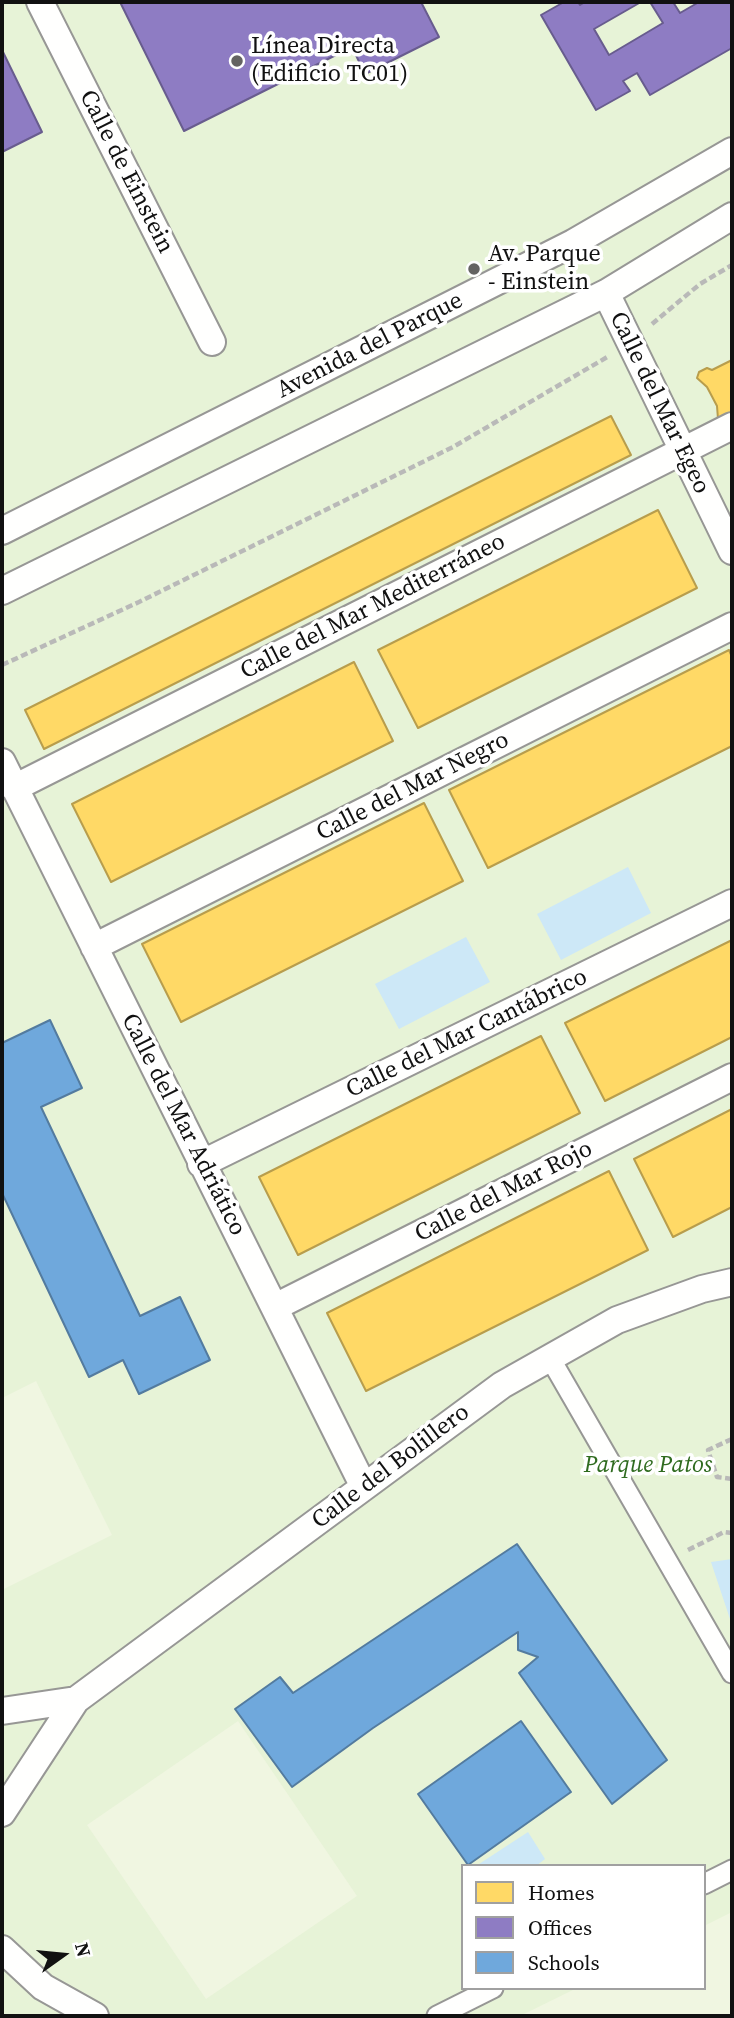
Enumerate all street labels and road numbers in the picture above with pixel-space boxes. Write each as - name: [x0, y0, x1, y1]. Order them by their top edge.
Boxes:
- street label: Calle de Einstein: [72, 86, 180, 258]
- street label: Avenida del Parque: [272, 287, 468, 405]
- street label: Calle del Mar Egeo: [603, 307, 715, 499]
- street label: Calle del Mar Mediterráneo: [236, 528, 510, 686]
- street label: Calle del Mar Negro: [312, 726, 514, 848]
- street label: Calle del Mar Cantábrico: [342, 963, 592, 1105]
- street label: Calle del Mar Adriático: [114, 1009, 252, 1241]
- street label: Calle del Mar Rojo: [410, 1135, 598, 1249]
- street label: Calle del Bolillero: [307, 1398, 475, 1536]

